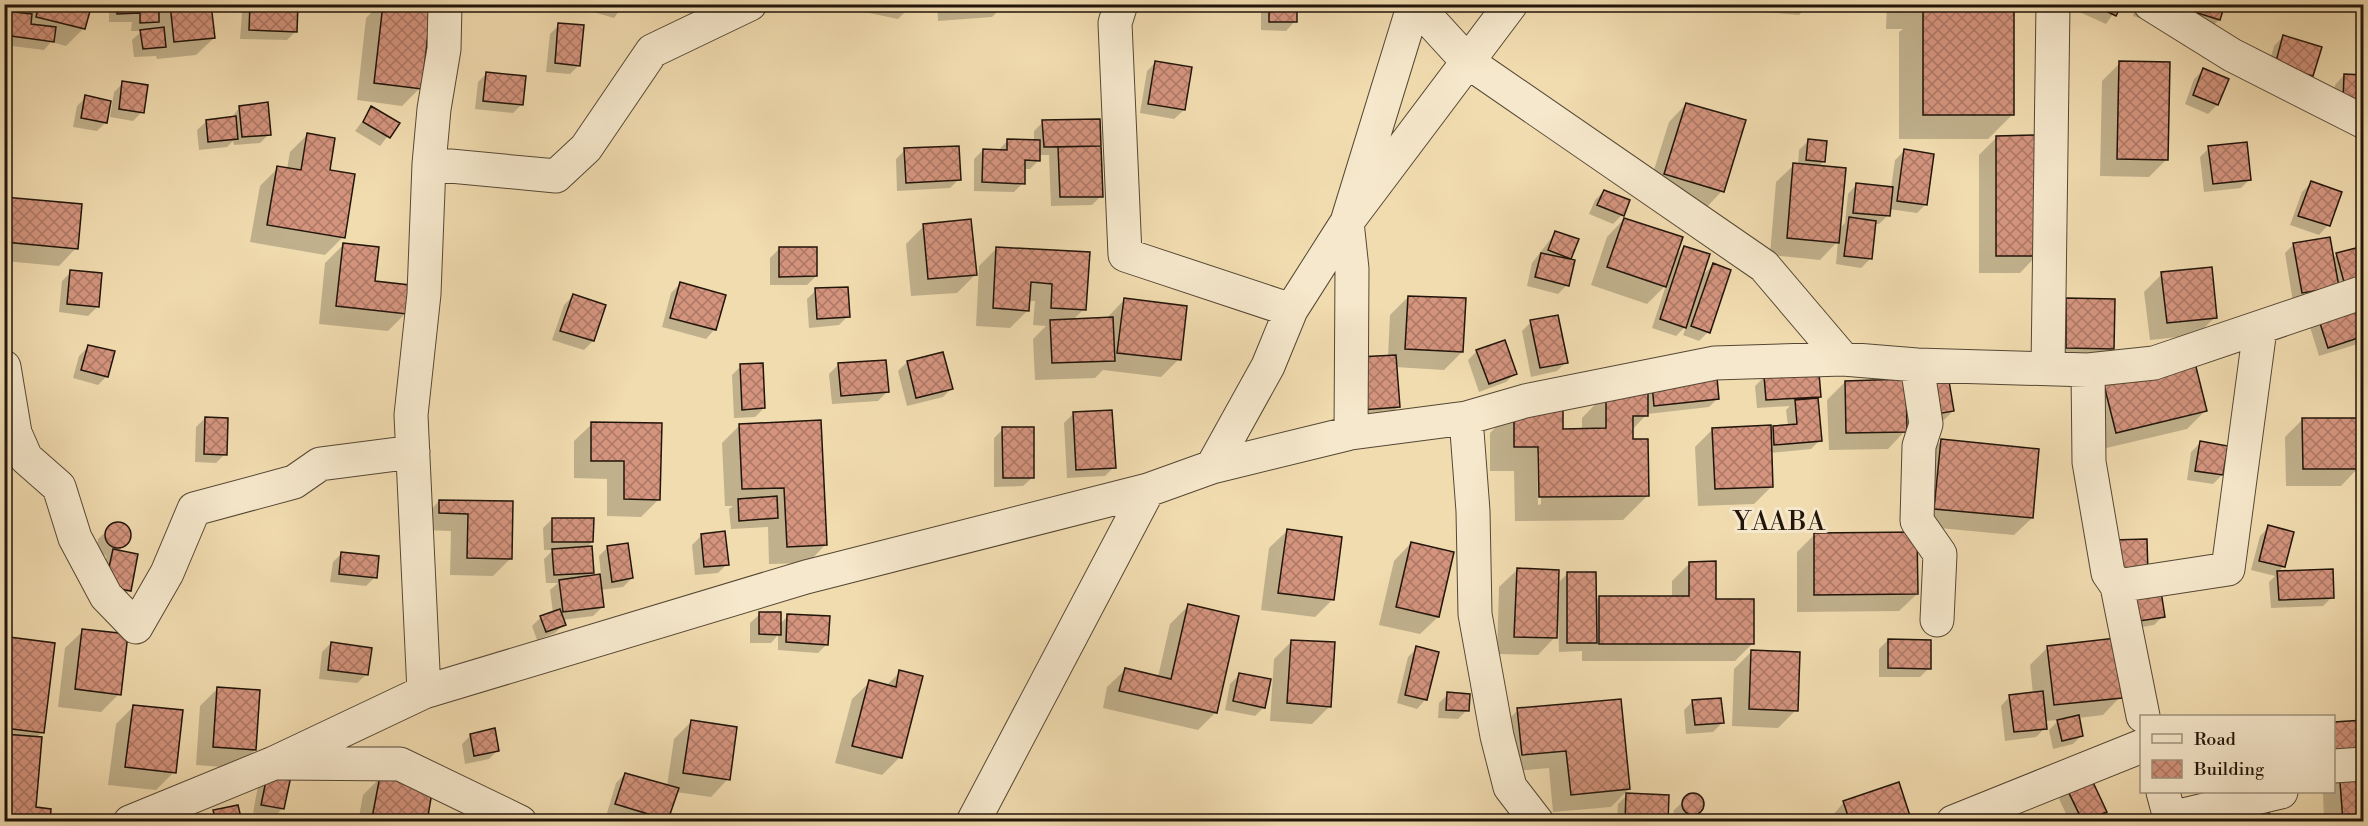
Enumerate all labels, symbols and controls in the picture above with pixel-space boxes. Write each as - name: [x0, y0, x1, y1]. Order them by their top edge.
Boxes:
- district label: YAABA: [1731, 506, 1827, 538]
- legend: [2140, 715, 2335, 793]
- text: Road: [2194, 728, 2237, 751]
- text: Building: [2193, 758, 2265, 781]

